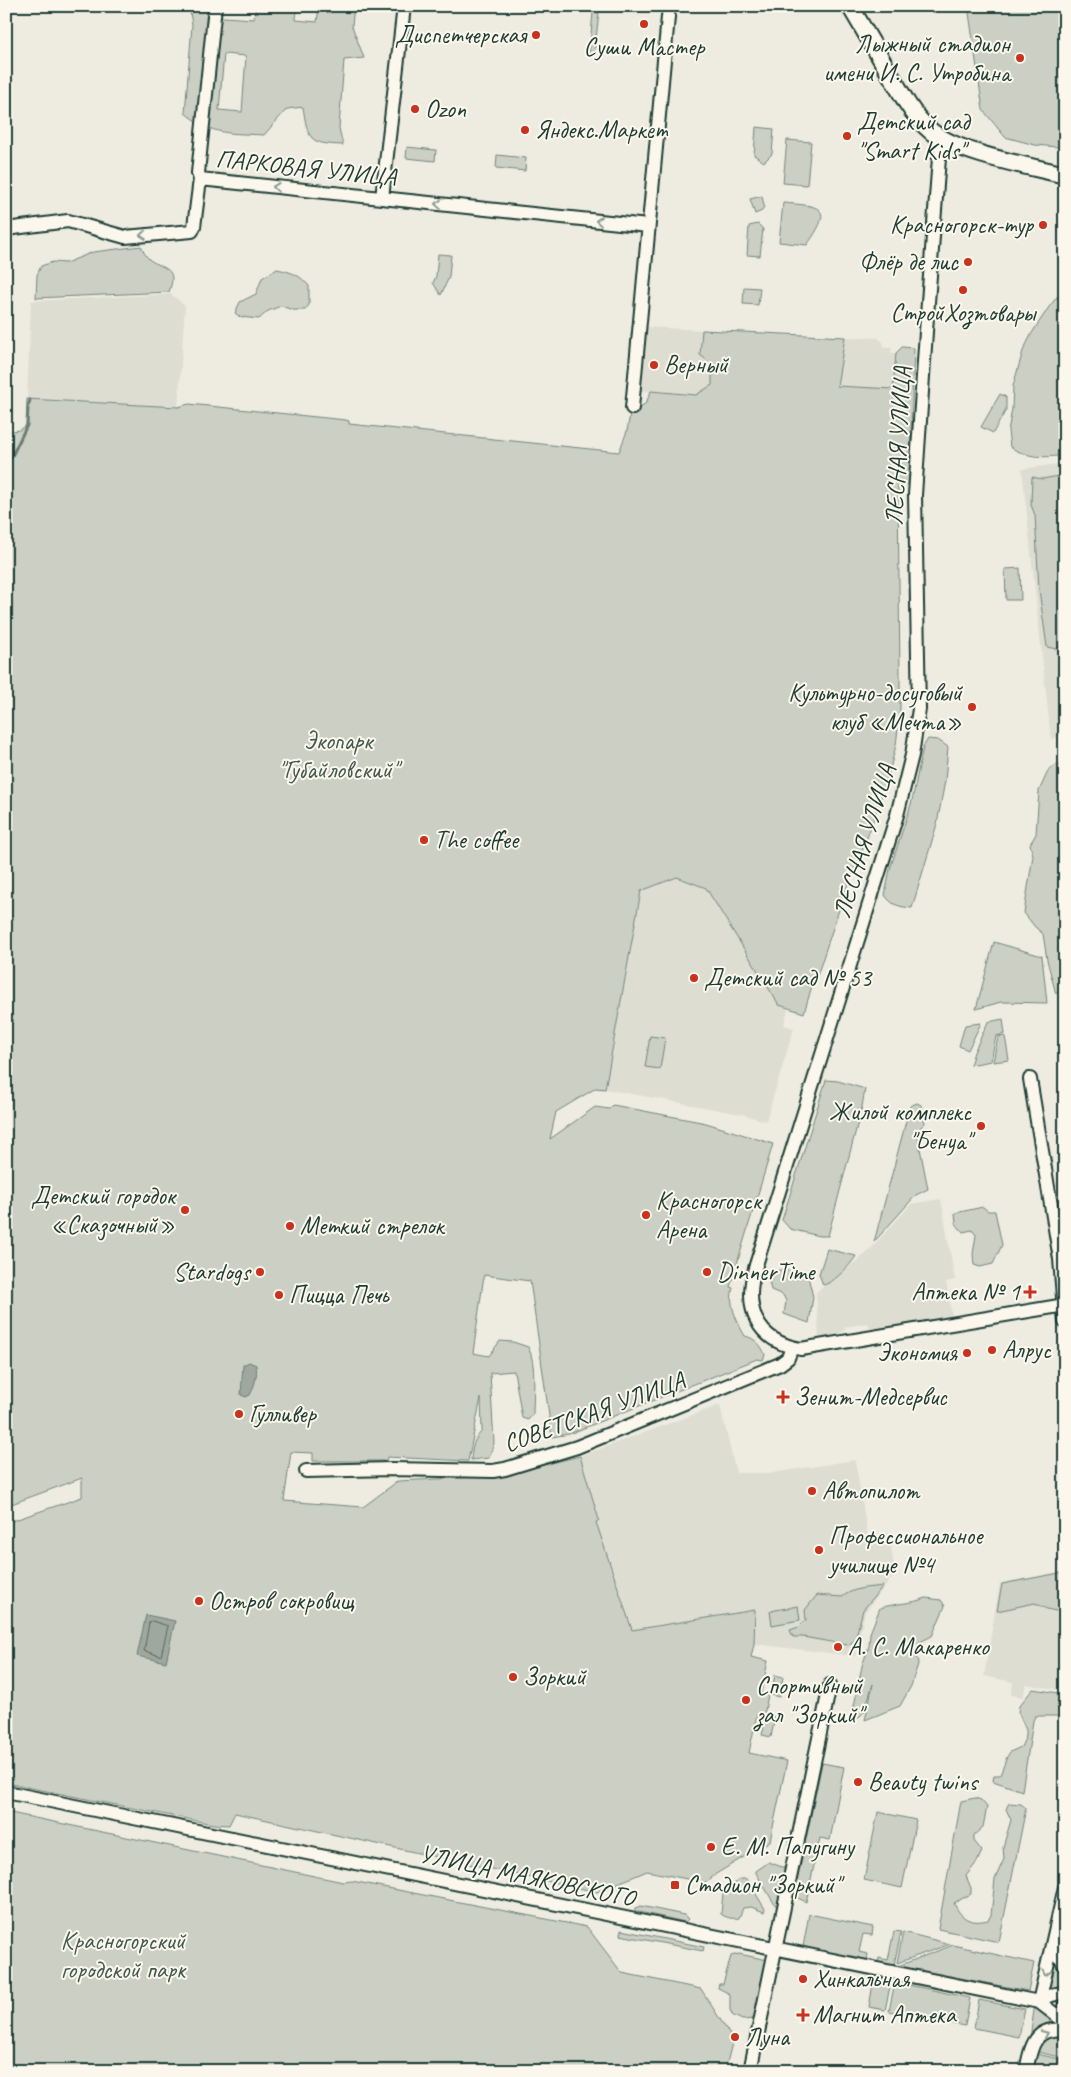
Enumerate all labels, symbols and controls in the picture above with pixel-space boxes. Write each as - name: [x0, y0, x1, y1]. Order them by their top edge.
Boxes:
- marker: Суши Мастер: [638, 18, 650, 30]
- place label: Диспетчерская: [395, 19, 528, 51]
- place label: Лыжный стадион имени И. С. Утробина: [823, 28, 1013, 89]
- marker: Диспетчерская: [530, 29, 542, 41]
- place label: Суши Мастер: [583, 31, 706, 63]
- marker: Лыжный стадион имени И. С. Утробина: [1014, 52, 1026, 64]
- place label: Ozon: [425, 93, 467, 125]
- marker: Ozon: [409, 103, 421, 115]
- place label: Детский сад "Smart Kids": [857, 106, 971, 167]
- place label: Яндекс.Маркет: [535, 114, 669, 146]
- marker: Яндекс.Маркет: [519, 124, 531, 136]
- marker: Детский сад "Smart Kids": [841, 130, 853, 142]
- street label: ПАРКОВАЯ УЛИЦА: [214, 143, 399, 194]
- one-way arrow: [272, 182, 280, 193]
- one-way arrow: [433, 199, 441, 210]
- place label: Красногорск-тур: [890, 209, 1035, 241]
- one-way arrow: [595, 216, 603, 227]
- marker: Красногорск-тур: [1037, 219, 1049, 231]
- one-way arrow: [139, 230, 147, 241]
- place label: Флёр де лис: [859, 246, 959, 278]
- marker: Флёр де лис: [962, 256, 974, 268]
- marker: СтройХозтовары: [957, 284, 969, 296]
- place label: СтройХозтовары: [890, 297, 1037, 330]
- place label: Верный: [664, 349, 730, 381]
- marker: Верный: [648, 359, 660, 371]
- street label: ЛЕСНАЯ УЛИЦА: [878, 365, 918, 526]
- place label: Культурно-досуговый клуб «Мечта»: [788, 677, 964, 738]
- marker: Культурно-досуговый клуб «Мечта»: [966, 701, 978, 713]
- park label: Экопарк "Губайловский": [278, 725, 403, 786]
- street label: ЛЕСНАЯ УЛИЦА: [825, 760, 903, 922]
- place label: The coffee: [434, 824, 520, 856]
- marker: The coffee: [418, 834, 430, 846]
- place label: Детский сад № 53: [704, 962, 873, 994]
- marker: Детский сад № 53: [688, 972, 700, 984]
- place label: Жилой комплекс "Бенуа": [829, 1096, 976, 1157]
- marker: Жилой комплекс "Бенуа": [975, 1120, 987, 1132]
- place label: Детский городок «Сказочный»: [31, 1180, 178, 1241]
- place label: Красногорск Арена: [656, 1185, 764, 1246]
- marker: Детский городок «Сказочный»: [179, 1204, 191, 1216]
- marker: Красногорск Арена: [640, 1209, 652, 1221]
- place label: Меткий стрелок: [300, 1210, 445, 1242]
- marker: Меткий стрелок: [284, 1220, 296, 1232]
- place label: Stardogs: [173, 1256, 252, 1288]
- place label: DinnerTime: [717, 1256, 816, 1288]
- marker: Stardogs: [254, 1266, 266, 1278]
- marker: DinnerTime: [701, 1266, 713, 1278]
- place label: Аптека № 1: [911, 1276, 1022, 1308]
- place label: Пицца Печь: [289, 1279, 391, 1311]
- marker: Аптека № 1: [1024, 1286, 1036, 1298]
- marker: Пицца Печь: [273, 1289, 285, 1301]
- place label: Алрус: [1002, 1334, 1051, 1366]
- place label: Экономия: [877, 1337, 958, 1369]
- marker: Алрус: [986, 1344, 998, 1356]
- marker: Экономия: [961, 1347, 973, 1359]
- street label: СОВЕТСКАЯ УЛИЦА: [499, 1364, 690, 1460]
- place label: Зенит-Медсервис: [794, 1381, 948, 1413]
- marker: Зенит-Медсервис: [776, 1390, 790, 1404]
- place label: Гулливер: [249, 1398, 317, 1430]
- marker: Гулливер: [233, 1408, 245, 1420]
- place label: Автопилот: [822, 1475, 921, 1507]
- marker: Автопилот: [806, 1485, 818, 1497]
- place label: Профессиональное училище №4: [827, 1520, 984, 1581]
- marker: Профессиональное училище №4: [813, 1544, 825, 1556]
- place label: Остров сокровищ: [209, 1585, 355, 1617]
- marker: Остров сокровищ: [193, 1595, 205, 1607]
- place label: А. С. Макаренко: [848, 1631, 990, 1663]
- marker: А. С. Макаренко: [832, 1641, 844, 1653]
- place label: Зоркий: [523, 1661, 587, 1693]
- place label: Спортивный зал "Зоркий": [753, 1670, 867, 1732]
- marker: Зоркий: [507, 1671, 519, 1683]
- marker: Спортивный зал "Зоркий": [740, 1694, 752, 1706]
- place label: Beauty twins: [868, 1766, 980, 1798]
- marker: Beauty twins: [852, 1776, 864, 1788]
- place label: Е. М. Папугину: [721, 1831, 856, 1863]
- street label: УЛИЦА МАЯКОВСКОГО: [416, 1838, 640, 1915]
- marker: Е. М. Папугину: [705, 1841, 717, 1853]
- place label: Стадион "Зоркий": [685, 1869, 845, 1901]
- marker: Стадион "Зоркий": [669, 1879, 681, 1891]
- park label: Красногорский городской парк: [61, 1925, 187, 1986]
- place label: Хинкальная: [813, 1963, 911, 1995]
- one-way arrow: [1041, 1969, 1052, 1978]
- marker: Хинкальная: [797, 1973, 809, 1985]
- place label: Магнит Аптека: [813, 1999, 958, 2031]
- marker: Магнит Аптека: [797, 2009, 809, 2021]
- place label: Луна: [745, 2021, 791, 2053]
- one-way arrow: [1040, 2029, 1049, 2040]
- marker: Луна: [729, 2031, 741, 2043]

